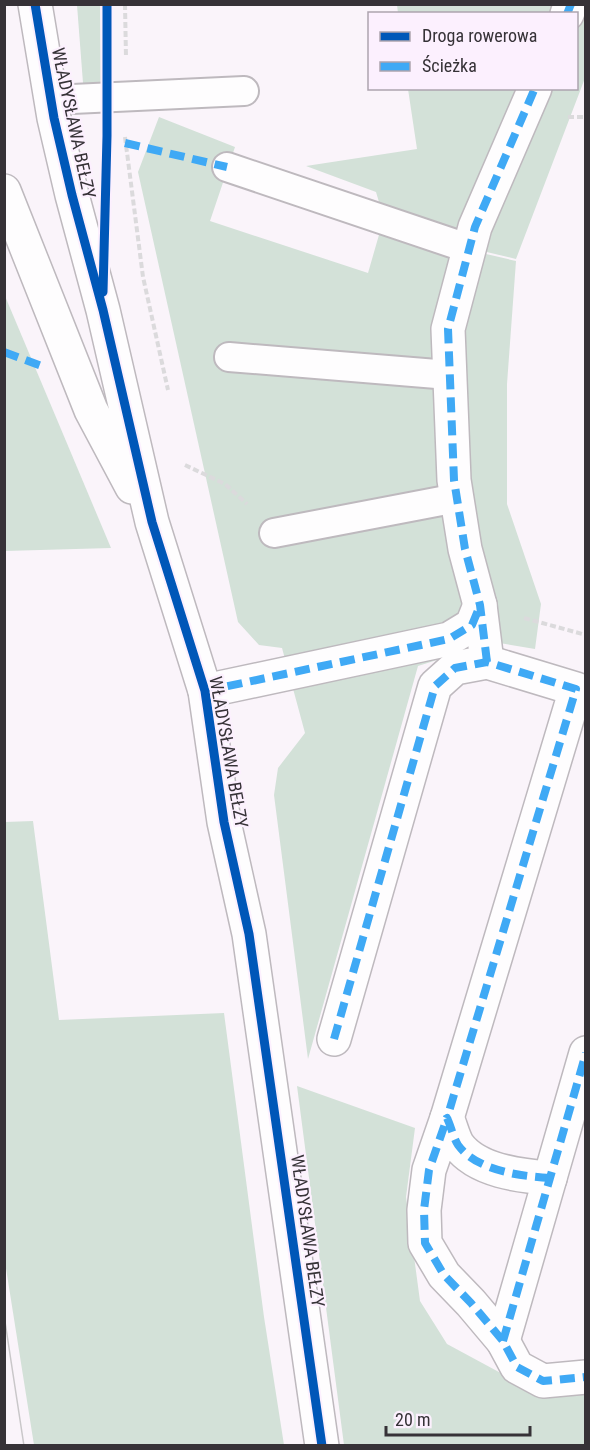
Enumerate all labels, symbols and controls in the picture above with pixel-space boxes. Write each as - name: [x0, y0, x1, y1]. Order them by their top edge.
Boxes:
- legend: [368, 12, 578, 90]
- text: Droga rowerowa: [422, 25, 537, 46]
- street label: WŁADYSŁAWA BEŁZY: [48, 46, 100, 201]
- text: Ścieżka: [422, 55, 477, 76]
- street label: WŁADYSŁAWA BEŁZY: [205, 675, 253, 830]
- street label: WŁADYSŁAWA BEŁZY: [287, 1154, 329, 1309]
- scale bar: [386, 1399, 530, 1437]
- text: 20 m: [395, 1409, 430, 1430]

